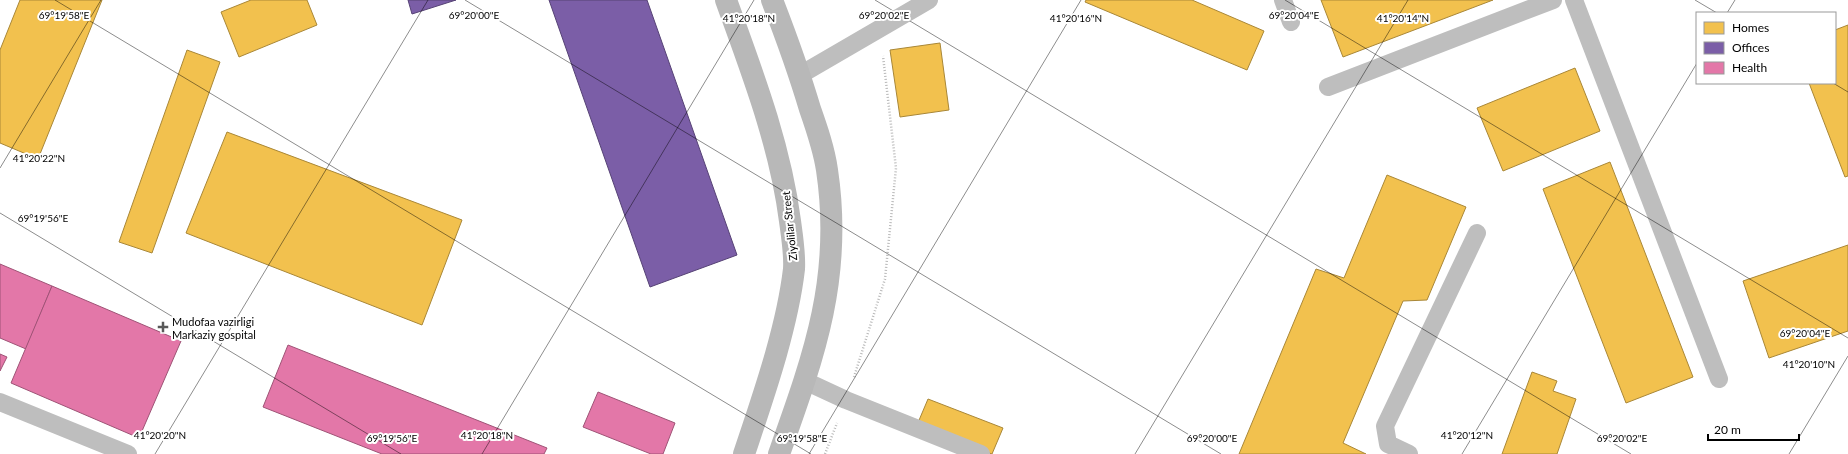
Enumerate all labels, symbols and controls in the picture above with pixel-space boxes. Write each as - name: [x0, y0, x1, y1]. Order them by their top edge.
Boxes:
- text: 69°19'58"E: [39, 9, 89, 21]
- text: 69°20'00"E: [449, 9, 499, 21]
- text: 69°20'02"E: [859, 9, 909, 21]
- text: 69°20'04"E: [1269, 9, 1319, 21]
- text: 41°20'18"N: [723, 12, 775, 24]
- text: 41°20'16"N: [1050, 12, 1102, 24]
- text: 41°20'14"N: [1377, 12, 1429, 24]
- legend: [1696, 12, 1836, 84]
- text: Homes: [1732, 20, 1769, 35]
- text: Offices: [1732, 40, 1769, 55]
- text: Health: [1732, 60, 1767, 75]
- text: 41°20'22"N: [13, 152, 65, 164]
- street label: Ziyolilar Street: [779, 191, 799, 261]
- text: 69°19'56"E: [18, 212, 68, 224]
- place label: Mudofaa vazirligi Markaziy gospital: [172, 315, 256, 341]
- marker: Mudofaa vazirligi Markaziy gospital: [157, 321, 169, 333]
- text: 69°20'04"E: [1780, 327, 1830, 339]
- text: 41°20'10"N: [1783, 358, 1835, 370]
- scale bar: [1708, 416, 1799, 442]
- text: 20 m: [1714, 422, 1741, 437]
- text: 41°20'20"N: [134, 429, 186, 441]
- text: 41°20'18"N: [461, 429, 513, 441]
- text: 41°20'12"N: [1441, 429, 1493, 441]
- text: 69°19'56"E: [367, 432, 417, 444]
- text: 69°19'58"E: [777, 432, 827, 444]
- text: 69°20'00"E: [1187, 432, 1237, 444]
- text: 69°20'02"E: [1597, 432, 1647, 444]

